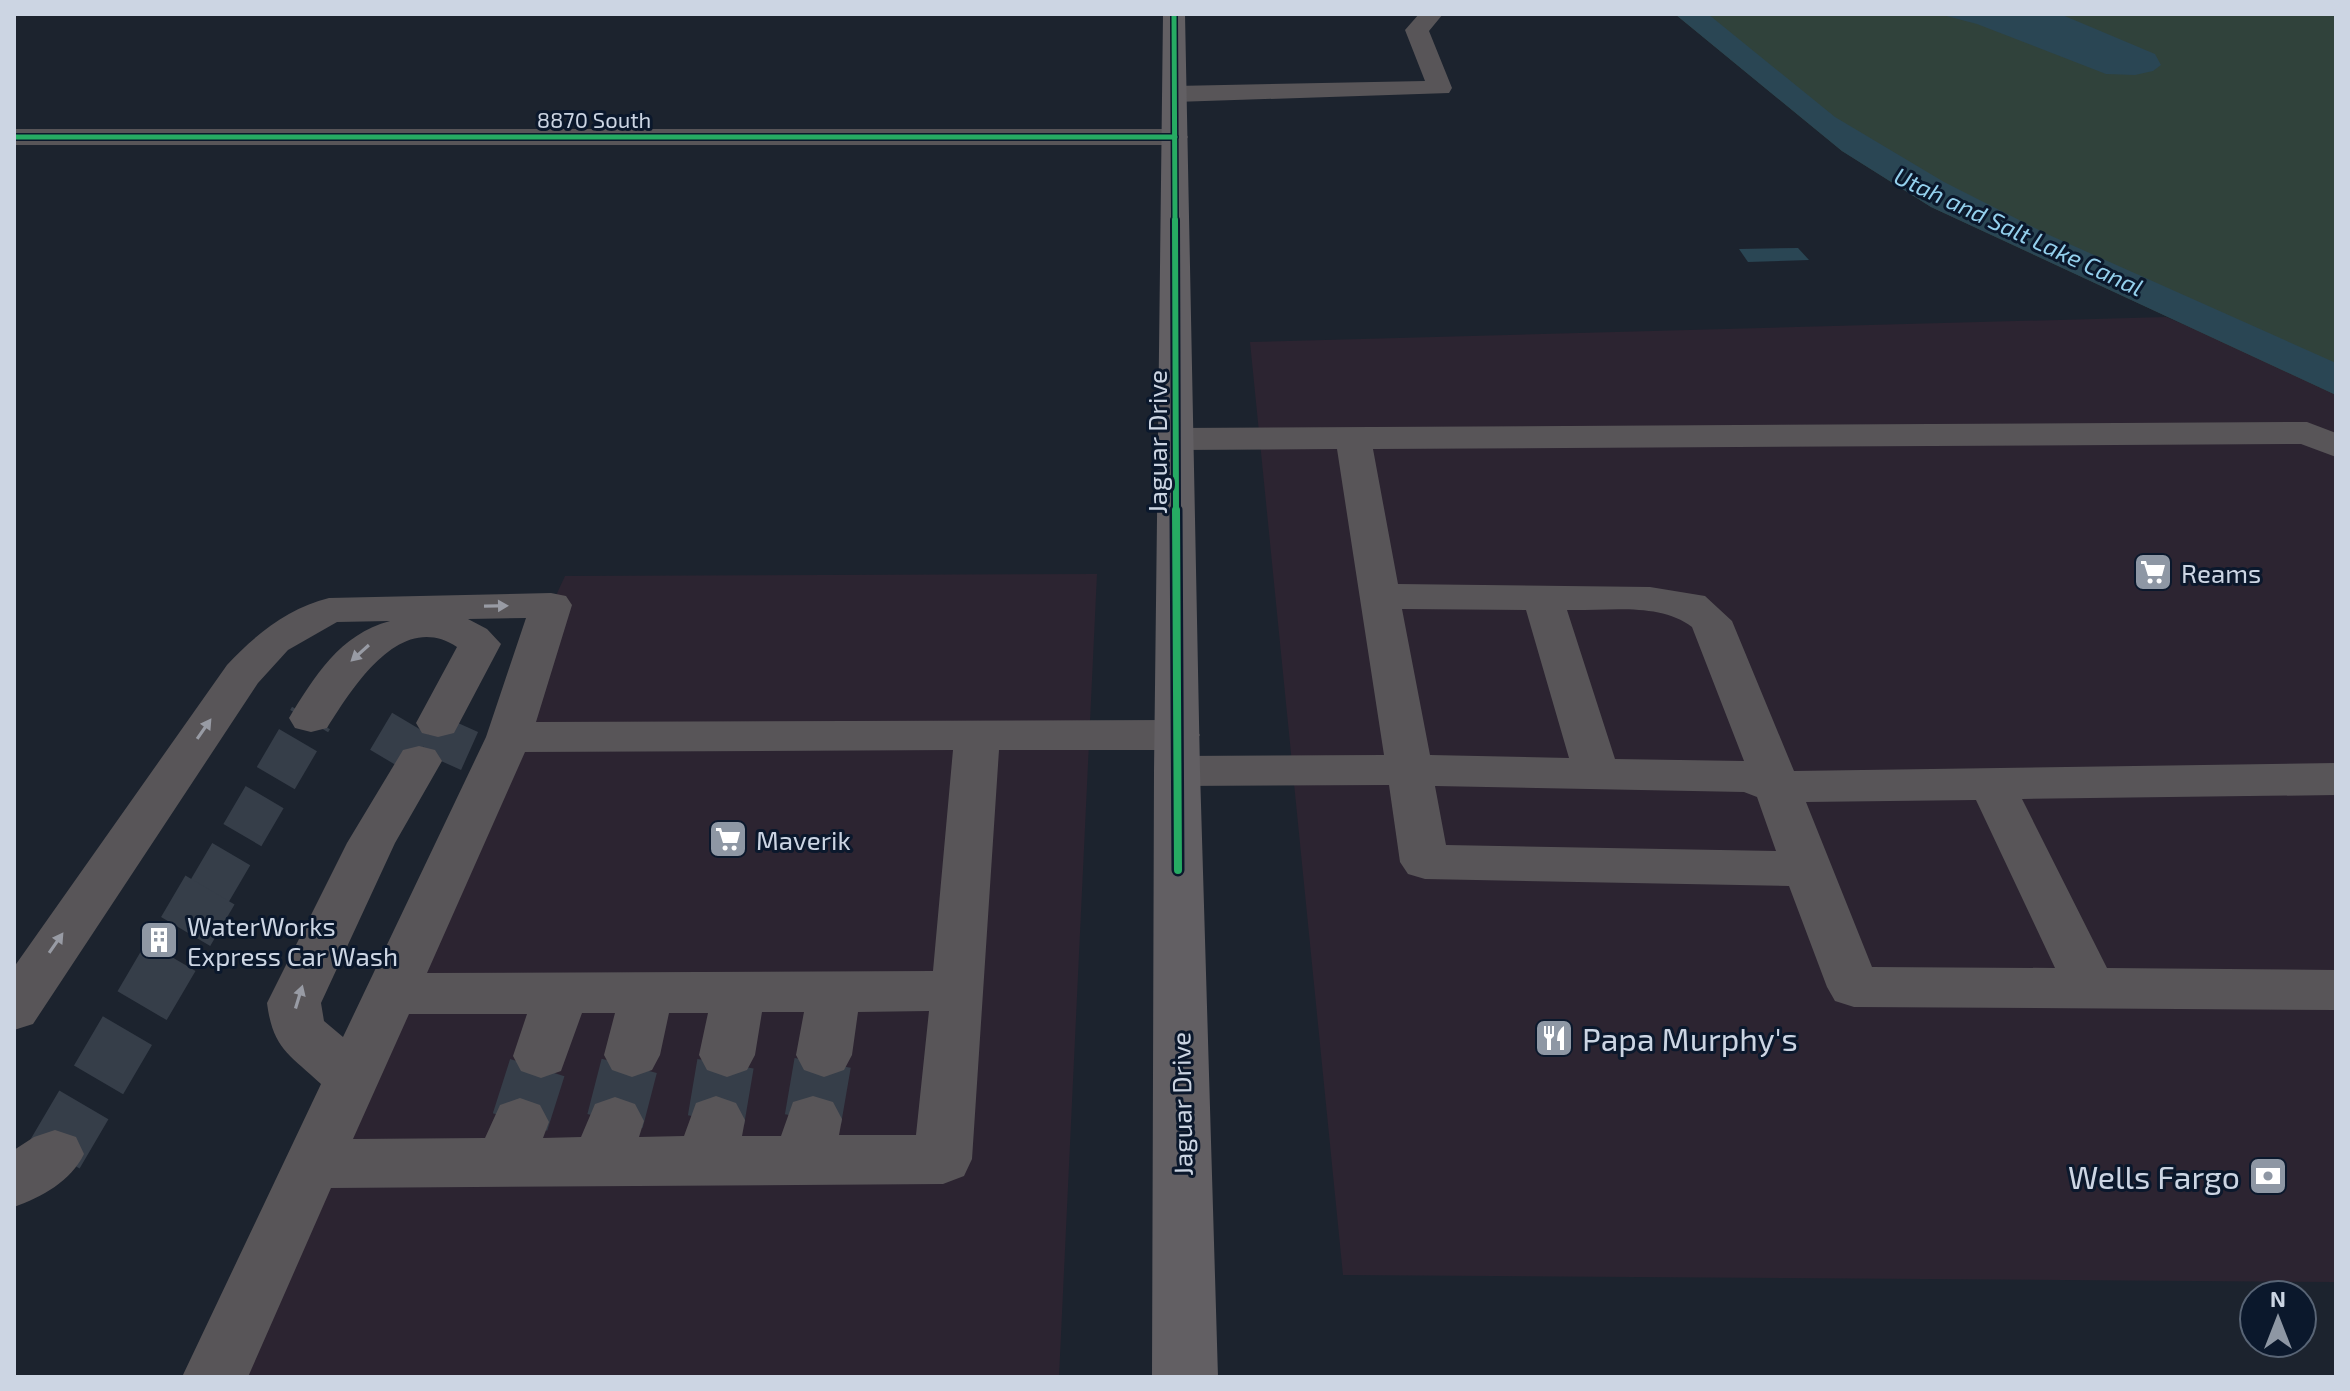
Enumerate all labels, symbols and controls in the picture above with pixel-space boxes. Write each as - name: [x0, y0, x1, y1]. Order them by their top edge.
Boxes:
- street label: 8870 South: [537, 106, 651, 132]
- water label: Utah and Salt Lake Canal: [1890, 160, 2148, 302]
- street label: Jaguar Drive: [1141, 370, 1172, 514]
- supermarket icon: Reams: [2132, 551, 2174, 593]
- place label: Reams: [2181, 557, 2261, 588]
- one-way arrow: [484, 600, 509, 613]
- one-way arrow: [350, 644, 369, 662]
- one-way arrow: [196, 719, 211, 740]
- supermarket icon: Maverik: [707, 818, 749, 860]
- place label: Maverik: [756, 824, 851, 855]
- place label: WaterWorks Express Car Wash: [187, 910, 398, 971]
- building icon: WaterWorks Express Car Wash: [138, 919, 180, 961]
- one-way arrow: [48, 933, 63, 954]
- one-way arrow: [293, 985, 306, 1009]
- restaurant icon: Papa Murphy's: [1533, 1017, 1575, 1059]
- place label: Papa Murphy's: [1582, 1019, 1798, 1057]
- street label: Jaguar Drive: [1164, 1032, 1198, 1176]
- bank icon: Wells Fargo: [2247, 1155, 2289, 1197]
- place label: Wells Fargo: [2068, 1157, 2240, 1195]
- north arrow: [2238, 1279, 2318, 1359]
- text: N: [2270, 1285, 2286, 1311]

